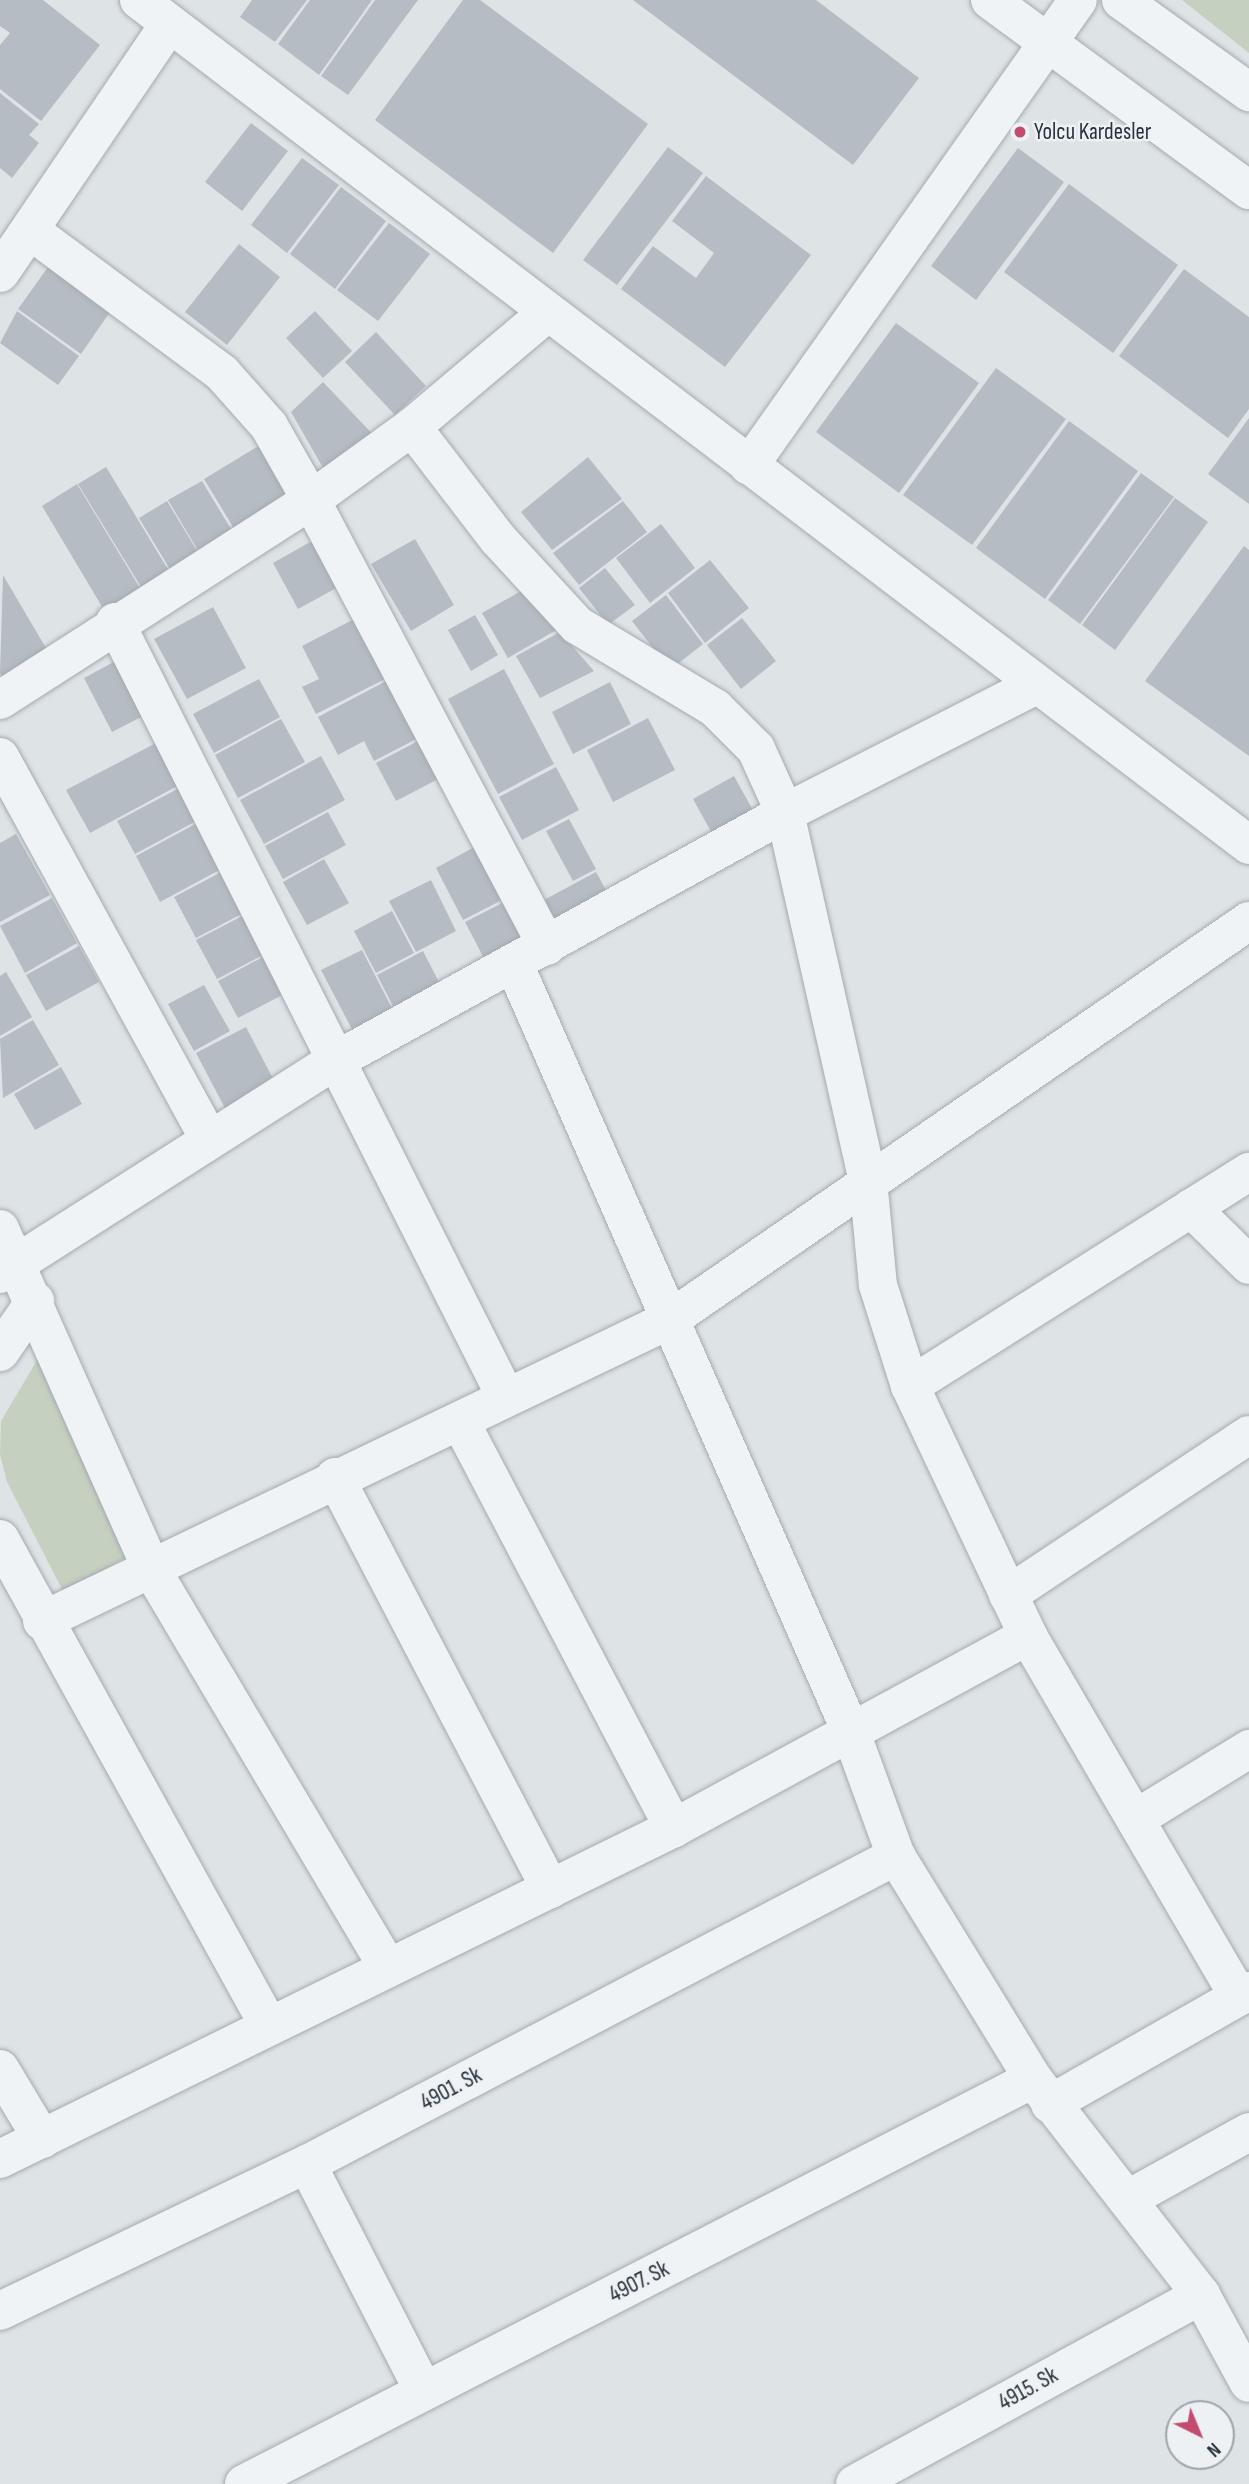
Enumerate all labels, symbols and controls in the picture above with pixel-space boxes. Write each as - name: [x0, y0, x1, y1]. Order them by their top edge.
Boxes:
- place label: Yolcu Kardesler: [1034, 118, 1151, 146]
- marker: Yolcu Kardesler: [1012, 124, 1028, 140]
- street label: 4901. Sk: [416, 2061, 486, 2117]
- street label: 4907. Sk: [604, 2255, 674, 2309]
- street label: 4915. Sk: [993, 2361, 1063, 2417]
- north arrow: [1165, 2400, 1235, 2470]
- text: N: [1202, 2437, 1225, 2461]

